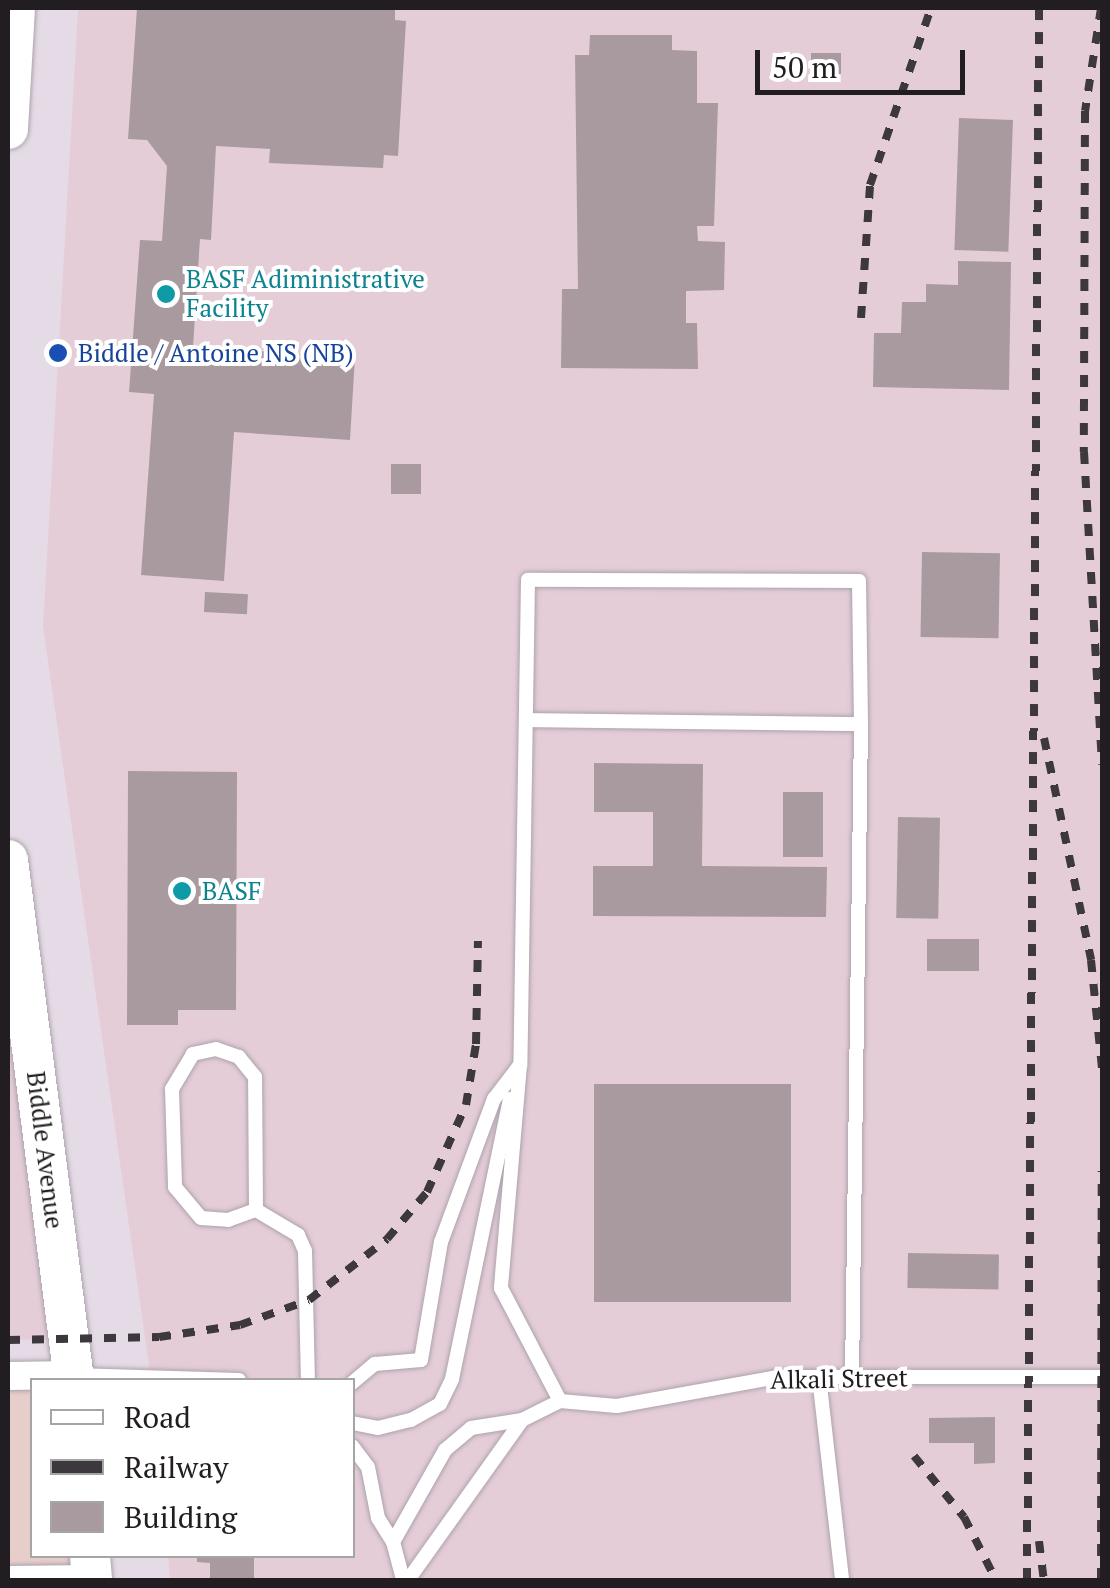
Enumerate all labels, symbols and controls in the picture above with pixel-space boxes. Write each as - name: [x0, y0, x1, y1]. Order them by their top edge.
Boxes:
- scale bar: [760, 30, 970, 92]
- text: 50 m: [772, 47, 837, 87]
- place label: BASF Adiministrative Facility: [186, 265, 425, 324]
- marker: BASF Adiministrative Facility: [155, 283, 177, 305]
- place label: Biddle / Antoine NS (NB): [78, 338, 354, 368]
- marker: Biddle / Antoine NS (NB): [47, 342, 69, 364]
- place label: BASF: [202, 876, 261, 906]
- marker: BASF: [171, 880, 193, 902]
- street label: Biddle Avenue: [20, 1069, 70, 1231]
- street label: Alkali Street: [770, 1363, 908, 1395]
- legend: [30, 1378, 355, 1558]
- text: Road: [124, 1397, 191, 1437]
- text: Railway: [124, 1447, 228, 1487]
- text: Building: [124, 1497, 237, 1537]

